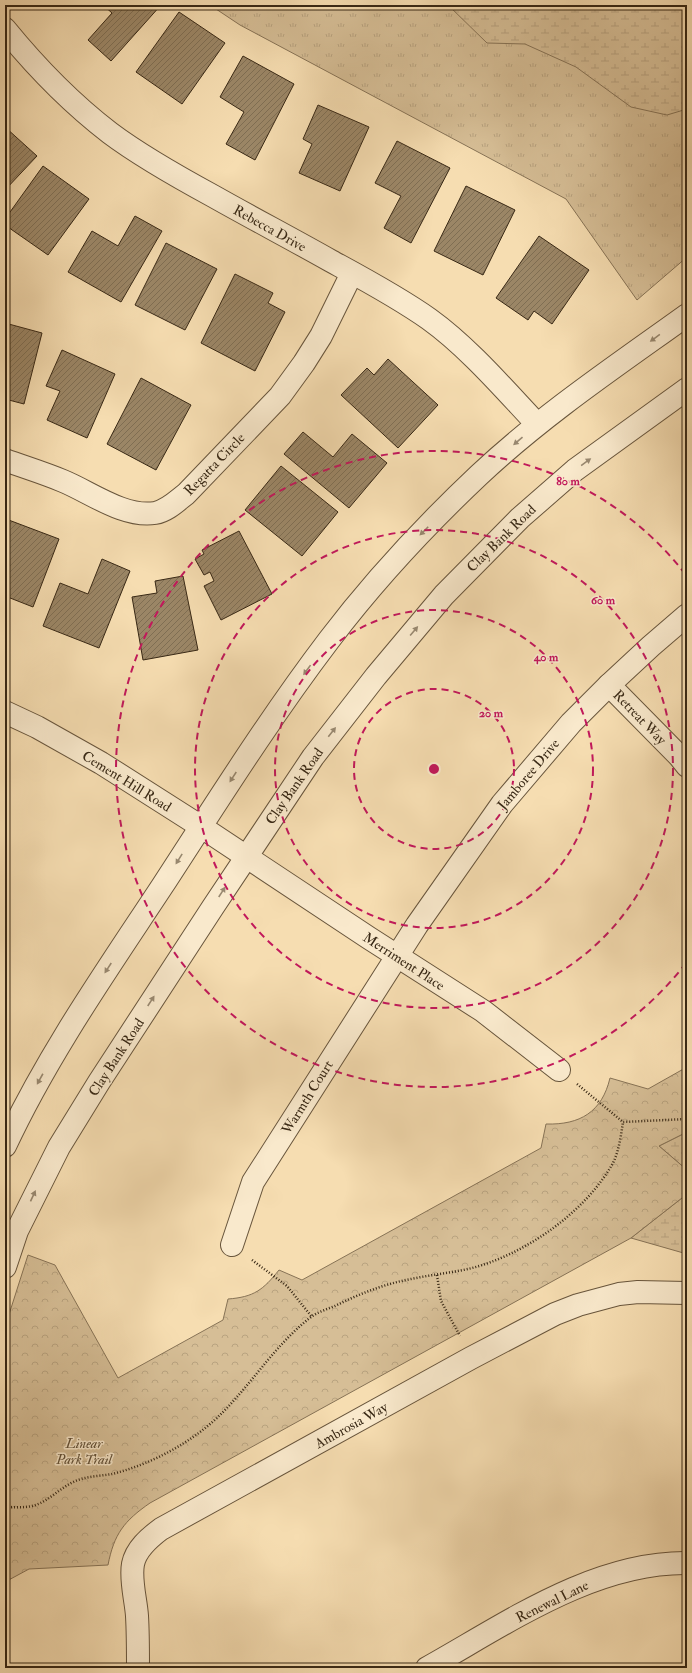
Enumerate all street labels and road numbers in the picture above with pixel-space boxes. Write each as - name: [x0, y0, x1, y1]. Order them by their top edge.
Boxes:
- street label: Rebecca Drive: [230, 201, 309, 255]
- street label: Regatta Circle: [180, 429, 248, 499]
- street label: Clay Bank Road: [463, 501, 540, 576]
- street label: Retreat Way: [609, 686, 670, 750]
- street label: Jamboree Drive: [493, 735, 563, 814]
- street label: Clay Bank Road: [262, 745, 328, 828]
- street label: Cement Hill Road: [79, 747, 175, 816]
- street label: Merriment Place: [360, 929, 448, 994]
- street label: Clay Bank Road: [85, 1015, 149, 1100]
- street label: Warmth Court: [278, 1057, 337, 1138]
- street label: Ambrosia Way: [311, 1398, 392, 1454]
- street label: Renewal Lane: [513, 1577, 591, 1626]

